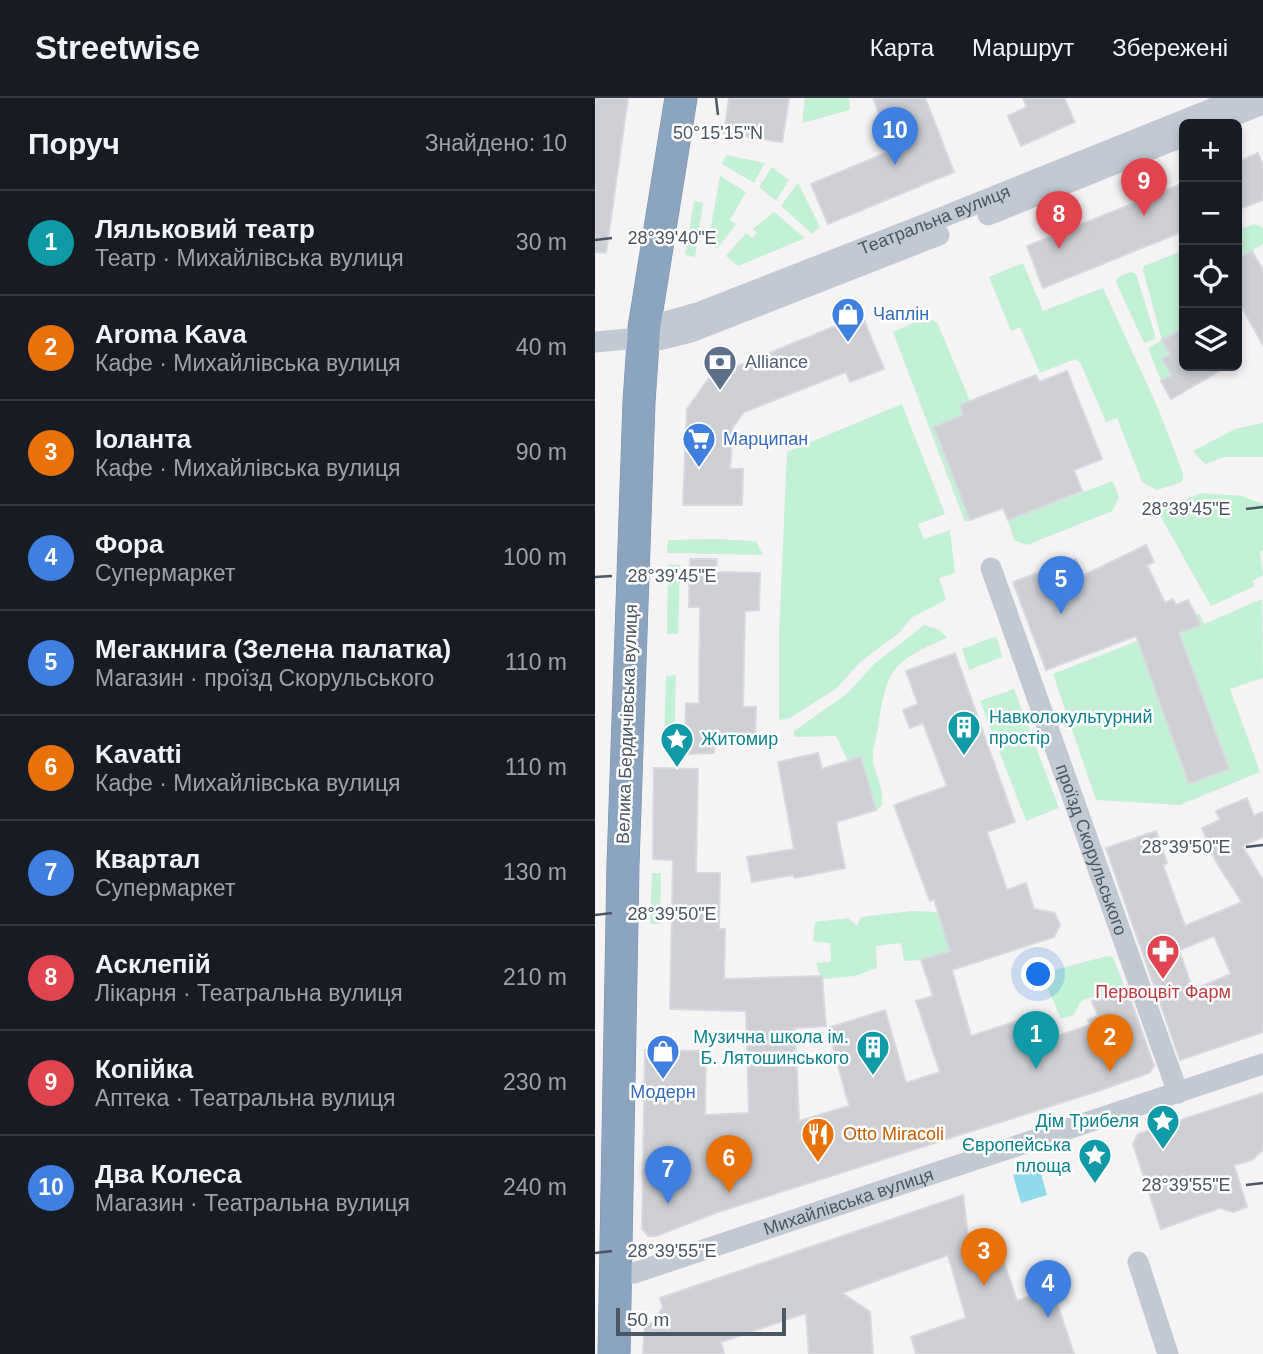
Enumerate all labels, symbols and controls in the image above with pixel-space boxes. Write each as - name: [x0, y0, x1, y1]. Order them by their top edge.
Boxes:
- text: Streetwise: [35, 29, 200, 66]
- text: Карта: [870, 34, 934, 61]
- text: Маршрут: [972, 34, 1074, 61]
- text: Збережені: [1112, 34, 1228, 61]
- pin: 10: [872, 107, 918, 165]
- map controls: [1179, 119, 1242, 371]
- button: +: [1179, 119, 1242, 182]
- text: 50°15'15"N: [673, 123, 763, 143]
- text: Поруч: [28, 127, 120, 160]
- text: Знайдено: 10: [425, 130, 567, 156]
- pin: 9: [1121, 158, 1167, 216]
- street label: Театральна вулиця: [856, 181, 1013, 259]
- button: −: [1179, 182, 1242, 245]
- pin: 8: [1036, 191, 1082, 249]
- text: Ляльковий театр: [95, 214, 315, 244]
- text: 28°39'40"E: [627, 228, 717, 248]
- text: 1: [45, 229, 57, 255]
- text: 30 m: [516, 229, 567, 255]
- text: Театр · Михайлівська вулиця: [95, 245, 404, 271]
- button: locate: [1179, 245, 1242, 308]
- shop icon: Чаплін: [829, 295, 867, 344]
- place label: Чаплін: [873, 304, 929, 324]
- button: layers: [1179, 308, 1242, 371]
- text: Aroma Kava: [95, 319, 247, 349]
- text: 2: [45, 334, 57, 360]
- text: 40 m: [516, 334, 567, 360]
- bank icon: Alliance: [701, 343, 739, 392]
- text: Кафе · Михайлівська вулиця: [95, 350, 401, 376]
- place label: Alliance: [745, 352, 808, 372]
- supermarket icon: Марципан: [680, 420, 718, 469]
- text: Іоланта: [95, 424, 191, 454]
- place label: Марципан: [723, 429, 808, 449]
- text: 3: [45, 439, 57, 465]
- text: 90 m: [516, 439, 567, 465]
- text: Кафе · Михайлівська вулиця: [95, 455, 401, 481]
- text: 28°39'45"E: [1141, 499, 1231, 519]
- text: Фора: [95, 529, 163, 559]
- text: 4: [45, 544, 57, 570]
- text: 100 m: [503, 544, 567, 570]
- pin: 5: [1038, 556, 1084, 614]
- text: Супермаркет: [95, 560, 235, 586]
- text: 28°39'45"E: [627, 566, 717, 586]
- street label: Велика Бердичівська вулиця: [613, 604, 641, 844]
- text: Мегакнига (Зелена палатка): [95, 634, 451, 664]
- text: 5: [45, 649, 57, 675]
- text: 110 m: [505, 649, 567, 675]
- text: Магазин · проїзд Скорульського: [95, 665, 434, 691]
- place label: Навколокультурний простір: [989, 707, 1152, 748]
- building icon: Навколокультурний простір: [945, 708, 983, 757]
- place icon: Житомир: [658, 720, 696, 769]
- place label: Житомир: [701, 729, 778, 749]
- text: Kavatti: [95, 739, 182, 769]
- text: 6: [45, 754, 57, 780]
- text: 110 m: [505, 754, 567, 780]
- street label: проїзд Скорульського: [1052, 761, 1131, 938]
- text: Кафе · Михайлівська вулиця: [95, 770, 401, 796]
- text: 28°39'50"E: [1141, 837, 1231, 857]
- text: Квартал: [95, 844, 200, 874]
- text: 7: [45, 859, 57, 885]
- text: 130 m: [503, 859, 567, 885]
- text: Супермаркет: [95, 875, 235, 901]
- text: 28°39'50"E: [627, 904, 717, 924]
- pharmacy icon: Первоцвіт Фарм: [1144, 932, 1182, 981]
- text: Асклепій: [95, 949, 211, 979]
- your location: [1021, 957, 1055, 991]
- text: 8: [45, 964, 57, 990]
- text: 210 m: [503, 964, 567, 990]
- text: Лікарня · Театральна вулиця: [95, 980, 403, 1006]
- place label: Первоцвіт Фарм: [1095, 982, 1231, 1002]
- pin: 1: [1013, 1011, 1059, 1069]
- pin: 2: [1087, 1014, 1133, 1072]
- place label: Музична школа ім. Б. Лятошинського: [693, 1027, 849, 1068]
- building icon: Музична школа ім. Б. Лятошинського: [854, 1028, 892, 1077]
- shop icon: Модерн: [644, 1032, 682, 1081]
- text: Копійка: [95, 1054, 193, 1084]
- text: 9: [45, 1069, 57, 1095]
- text: 230 m: [503, 1069, 567, 1095]
- place label: Модерн: [630, 1082, 696, 1102]
- text: Аптека · Театральна вулиця: [95, 1085, 396, 1111]
- place icon: Дім Трибеля: [1144, 1102, 1182, 1151]
- place label: Дім Трибеля: [1036, 1111, 1139, 1131]
- restaurant icon: Otto Miracoli: [799, 1115, 837, 1164]
- place label: Otto Miracoli: [843, 1124, 944, 1144]
- pin: 6: [706, 1135, 752, 1193]
- place label: Європейська площа: [962, 1135, 1072, 1176]
- place icon: Європейська площа: [1076, 1136, 1114, 1185]
- pin: 7: [645, 1146, 691, 1204]
- text: Два Колеса: [95, 1159, 241, 1189]
- street label: Михайлівська вулиця: [761, 1164, 936, 1239]
- text: 10: [38, 1174, 64, 1200]
- text: 240 m: [503, 1174, 567, 1200]
- text: 28°39'55"E: [1141, 1175, 1231, 1195]
- text: Магазин · Театральна вулиця: [95, 1190, 410, 1216]
- pin: 3: [961, 1228, 1007, 1286]
- text: 28°39'55"E: [627, 1241, 717, 1261]
- pin: 4: [1025, 1260, 1071, 1318]
- scale bar: [616, 1305, 786, 1337]
- text: 50 m: [627, 1309, 669, 1330]

